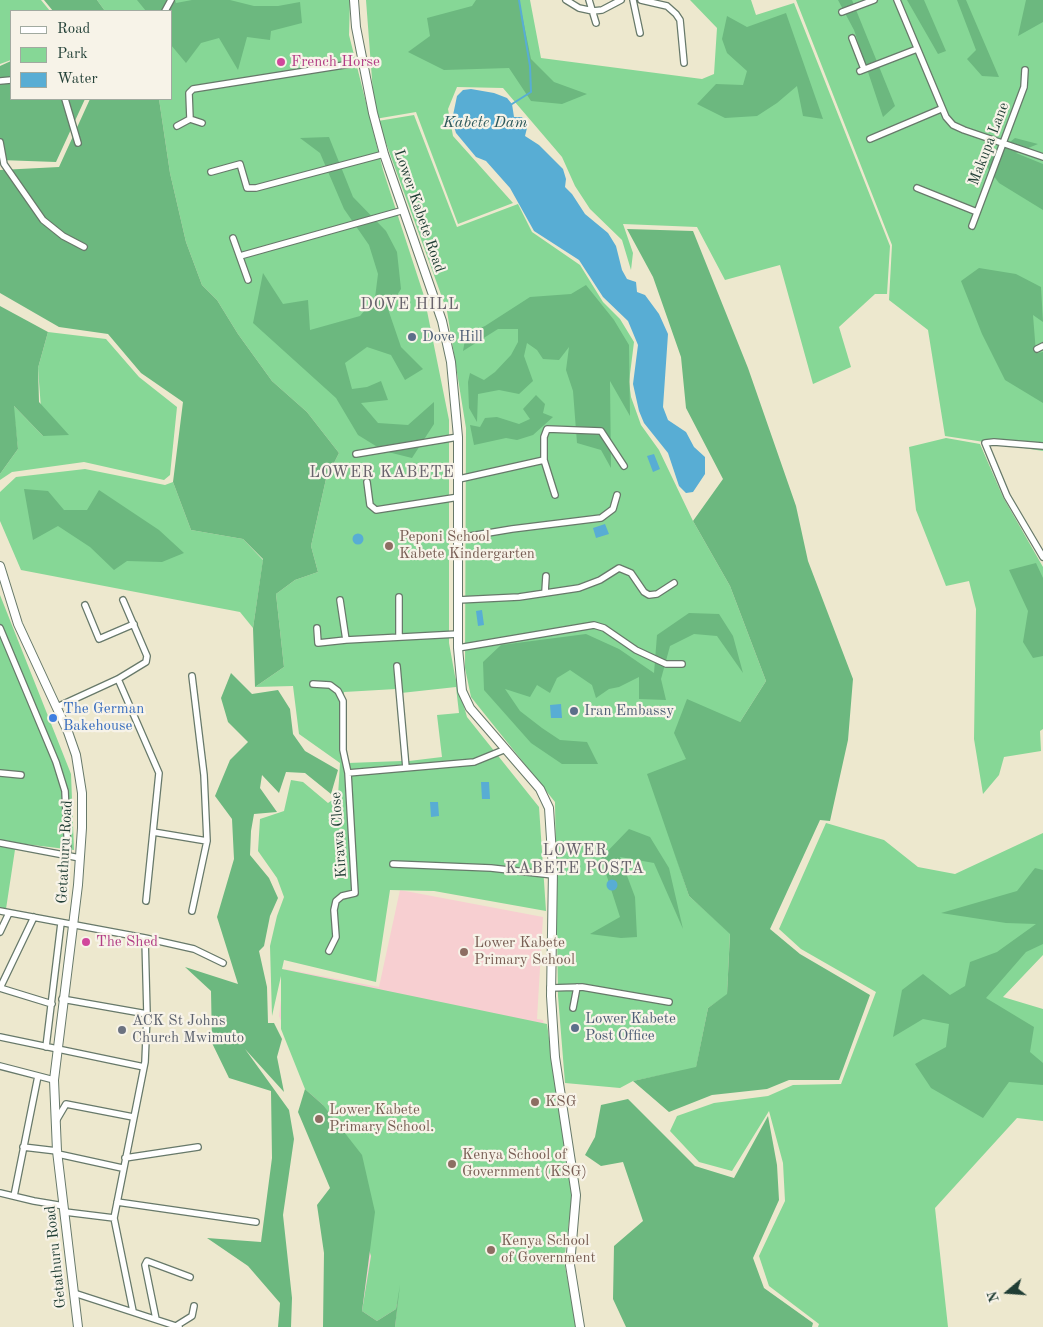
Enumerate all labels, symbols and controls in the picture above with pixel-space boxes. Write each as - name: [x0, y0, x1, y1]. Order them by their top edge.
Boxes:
- legend: [10, 10, 172, 100]
- text: Road: [57, 22, 90, 37]
- text: Park: [57, 47, 88, 62]
- place label: French Horse: [291, 53, 380, 71]
- marker: French Horse: [275, 56, 287, 68]
- text: Water: [57, 72, 98, 87]
- street label: Makupa Lane: [965, 100, 1013, 188]
- water label: Kabete Dam: [443, 113, 527, 133]
- street label: Lower Kabete Road: [390, 147, 448, 275]
- district label: DOVE HILL: [359, 295, 461, 315]
- place label: Dove Hill: [422, 328, 483, 346]
- marker: Dove Hill: [406, 331, 418, 343]
- district label: LOWER KABETE: [308, 463, 456, 483]
- place label: Peponi School Kabete Kindergarten: [399, 528, 535, 563]
- marker: Peponi School Kabete Kindergarten: [383, 540, 395, 552]
- place label: The German Bakehouse: [63, 700, 144, 735]
- place label: Iran Embassy: [584, 702, 674, 720]
- marker: Iran Embassy: [568, 705, 580, 717]
- marker: The German Bakehouse: [47, 712, 59, 724]
- street label: Kirawa Close: [327, 791, 351, 879]
- street label: Getathuru Road: [53, 800, 77, 904]
- district label: LOWER KABETE POSTA: [504, 841, 646, 879]
- place label: The Shed: [96, 933, 158, 951]
- place label: Lower Kabete Primary School: [474, 934, 575, 969]
- marker: The Shed: [80, 936, 92, 948]
- marker: Lower Kabete Primary School: [458, 946, 470, 958]
- place label: Lower Kabete Post Office: [585, 1010, 676, 1045]
- place label: ACK St Johns Church Mwimuto: [132, 1012, 244, 1047]
- marker: Lower Kabete Post Office: [569, 1022, 581, 1034]
- marker: ACK St Johns Church Mwimuto: [116, 1024, 128, 1036]
- place label: KSG: [545, 1093, 576, 1111]
- marker: KSG: [529, 1096, 541, 1108]
- place label: Lower Kabete Primary School.: [329, 1101, 434, 1136]
- marker: Lower Kabete Primary School.: [313, 1113, 325, 1125]
- place label: Kenya School of Government (KSG): [462, 1146, 587, 1181]
- marker: Kenya School of Government (KSG): [446, 1158, 458, 1170]
- street label: Getathuru Road: [42, 1205, 70, 1309]
- place label: Kenya School of Government: [501, 1232, 596, 1267]
- marker: Kenya School of Government: [485, 1244, 497, 1256]
- north arrow: [983, 1267, 1033, 1317]
- text: N: [985, 1289, 1002, 1304]

